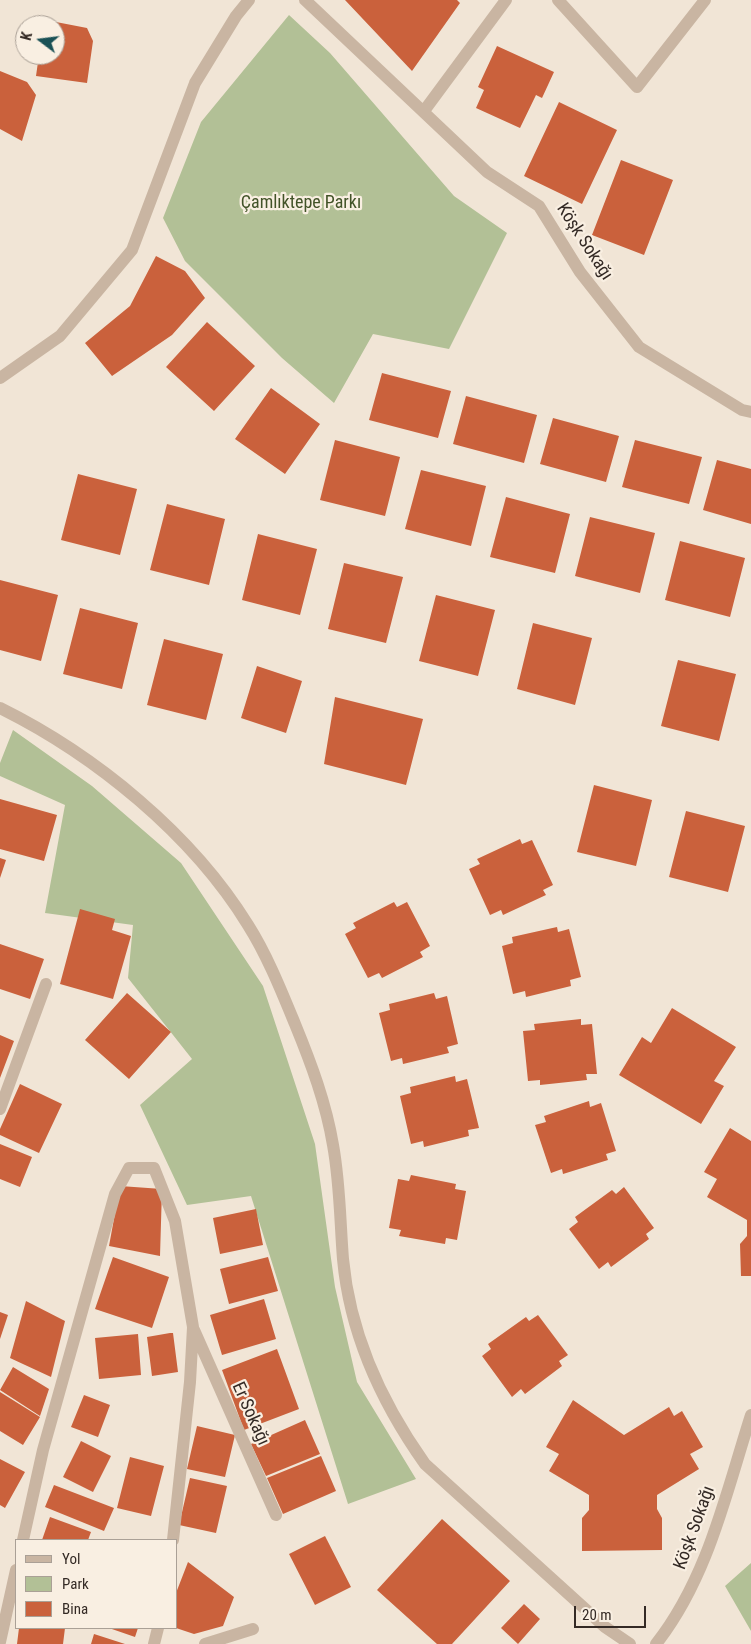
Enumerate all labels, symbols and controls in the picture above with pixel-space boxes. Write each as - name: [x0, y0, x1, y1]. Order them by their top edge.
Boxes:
- north arrow: [15, 15, 65, 65]
- text: K: [18, 31, 35, 42]
- park label: Çamlıktepe Parkı: [241, 192, 361, 214]
- street label: Köşk Sokağı: [551, 200, 617, 284]
- street label: Er Sokağı: [227, 1379, 273, 1449]
- street label: Köşk Sokağı: [670, 1483, 720, 1573]
- legend: [15, 1539, 178, 1629]
- text: Yol: [62, 1550, 80, 1568]
- text: Park: [62, 1575, 89, 1593]
- scale bar: [576, 1596, 648, 1628]
- text: Bina: [62, 1600, 88, 1618]
- text: 20 m: [582, 1606, 612, 1624]

